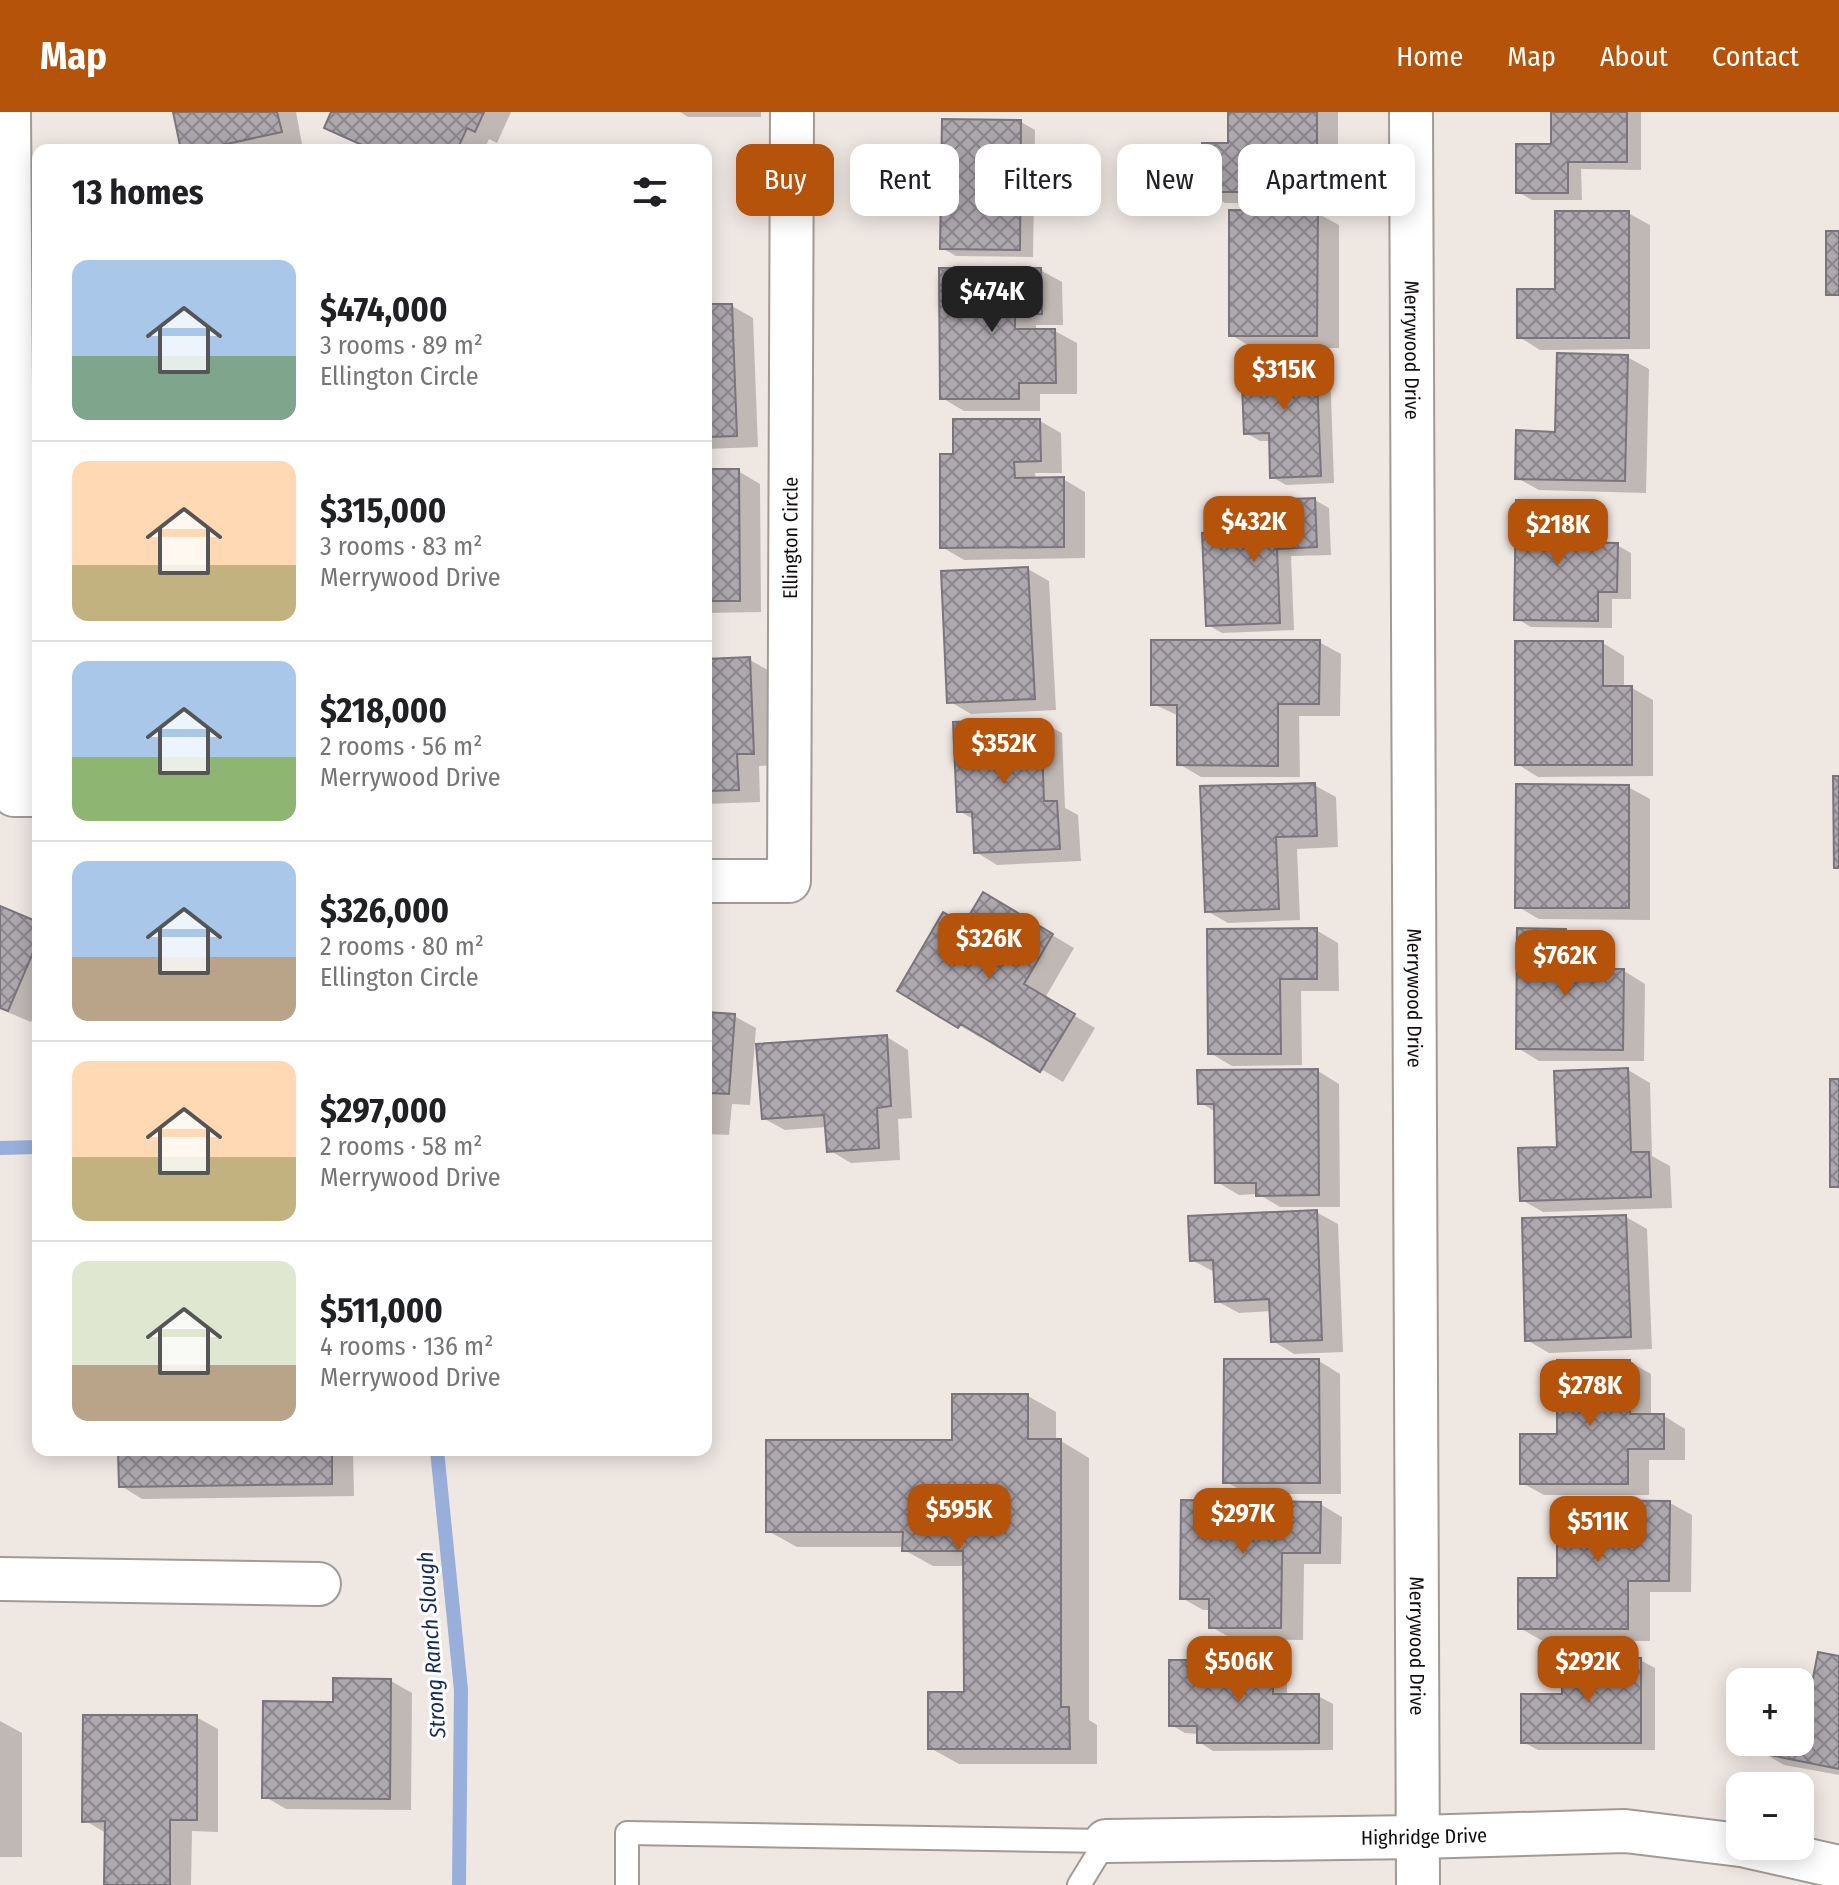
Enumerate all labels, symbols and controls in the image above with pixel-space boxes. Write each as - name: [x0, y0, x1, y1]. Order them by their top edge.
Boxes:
- text: Map: [40, 33, 107, 79]
- text: Home: [1396, 40, 1463, 73]
- text: Map: [1507, 40, 1556, 73]
- text: About: [1600, 40, 1668, 73]
- text: Contact: [1712, 40, 1799, 73]
- chip: Buy: [736, 144, 834, 216]
- chip: Rent: [850, 144, 959, 216]
- chip: Filters: [975, 144, 1101, 216]
- chip: New: [1117, 144, 1222, 216]
- chip: Apartment: [1238, 144, 1415, 216]
- icon: filters: [628, 170, 672, 214]
- text: 13 homes: [72, 172, 204, 213]
- pin: $474K: [936, 266, 1048, 334]
- text: $474K: [960, 276, 1024, 307]
- street label: Merrywood Drive: [1400, 280, 1424, 420]
- text: $474,000: [320, 289, 448, 330]
- icon: home: [136, 292, 232, 388]
- text: 3 rooms · 89 m²: [320, 330, 483, 361]
- pin: $315K: [1228, 344, 1340, 412]
- text: $315K: [1252, 354, 1316, 385]
- text: Ellington Circle: [320, 361, 479, 392]
- street label: Ellington Circle: [778, 477, 803, 599]
- text: $315,000: [320, 490, 446, 531]
- icon: home: [136, 493, 232, 589]
- pin: $432K: [1198, 496, 1310, 564]
- pin: $218K: [1502, 499, 1614, 567]
- text: $432K: [1221, 506, 1287, 537]
- text: $218K: [1526, 509, 1590, 540]
- text: 3 rooms · 83 m²: [320, 531, 482, 562]
- text: Merrywood Drive: [320, 562, 501, 593]
- text: $218,000: [320, 690, 447, 731]
- icon: home: [136, 693, 232, 789]
- pin: $352K: [948, 718, 1060, 786]
- text: $352K: [972, 728, 1036, 759]
- text: 2 rooms · 56 m²: [320, 731, 482, 762]
- text: Merrywood Drive: [320, 762, 501, 793]
- text: $326,000: [320, 890, 449, 931]
- icon: home: [136, 893, 232, 989]
- pin: $326K: [933, 913, 1045, 981]
- text: $326K: [956, 923, 1022, 954]
- street label: Merrywood Drive: [1402, 928, 1427, 1068]
- pin: $762K: [1509, 930, 1621, 998]
- text: 2 rooms · 80 m²: [320, 931, 484, 962]
- text: $762K: [1533, 940, 1597, 971]
- text: Ellington Circle: [320, 962, 479, 993]
- text: $297,000: [320, 1090, 447, 1131]
- icon: home: [136, 1093, 232, 1189]
- text: 2 rooms · 58 m²: [320, 1131, 482, 1162]
- text: Merrywood Drive: [320, 1162, 501, 1193]
- text: $511,000: [320, 1290, 443, 1331]
- icon: home: [136, 1293, 232, 1389]
- text: 4 rooms · 136 m²: [320, 1331, 493, 1362]
- pin: $278K: [1534, 1360, 1646, 1428]
- text: Merrywood Drive: [320, 1362, 501, 1393]
- text: $278K: [1558, 1370, 1622, 1401]
- pin: $595K: [903, 1484, 1015, 1552]
- pin: $297K: [1187, 1488, 1299, 1556]
- text: $595K: [926, 1494, 992, 1525]
- pin: $511K: [1542, 1496, 1654, 1564]
- text: $297K: [1211, 1498, 1275, 1529]
- text: $511K: [1568, 1506, 1628, 1537]
- water label: Strong Ranch Slough: [411, 1551, 452, 1740]
- street label: Merrywood Drive: [1405, 1576, 1429, 1716]
- pin: $506K: [1183, 1636, 1295, 1704]
- pin: $292K: [1532, 1636, 1644, 1704]
- text: $506K: [1205, 1646, 1273, 1677]
- text: $292K: [1556, 1646, 1620, 1677]
- map controls: [1726, 1668, 1814, 1860]
- button: +: [1726, 1668, 1814, 1756]
- button: −: [1726, 1772, 1814, 1860]
- street label: Highridge Drive: [1361, 1823, 1487, 1850]

